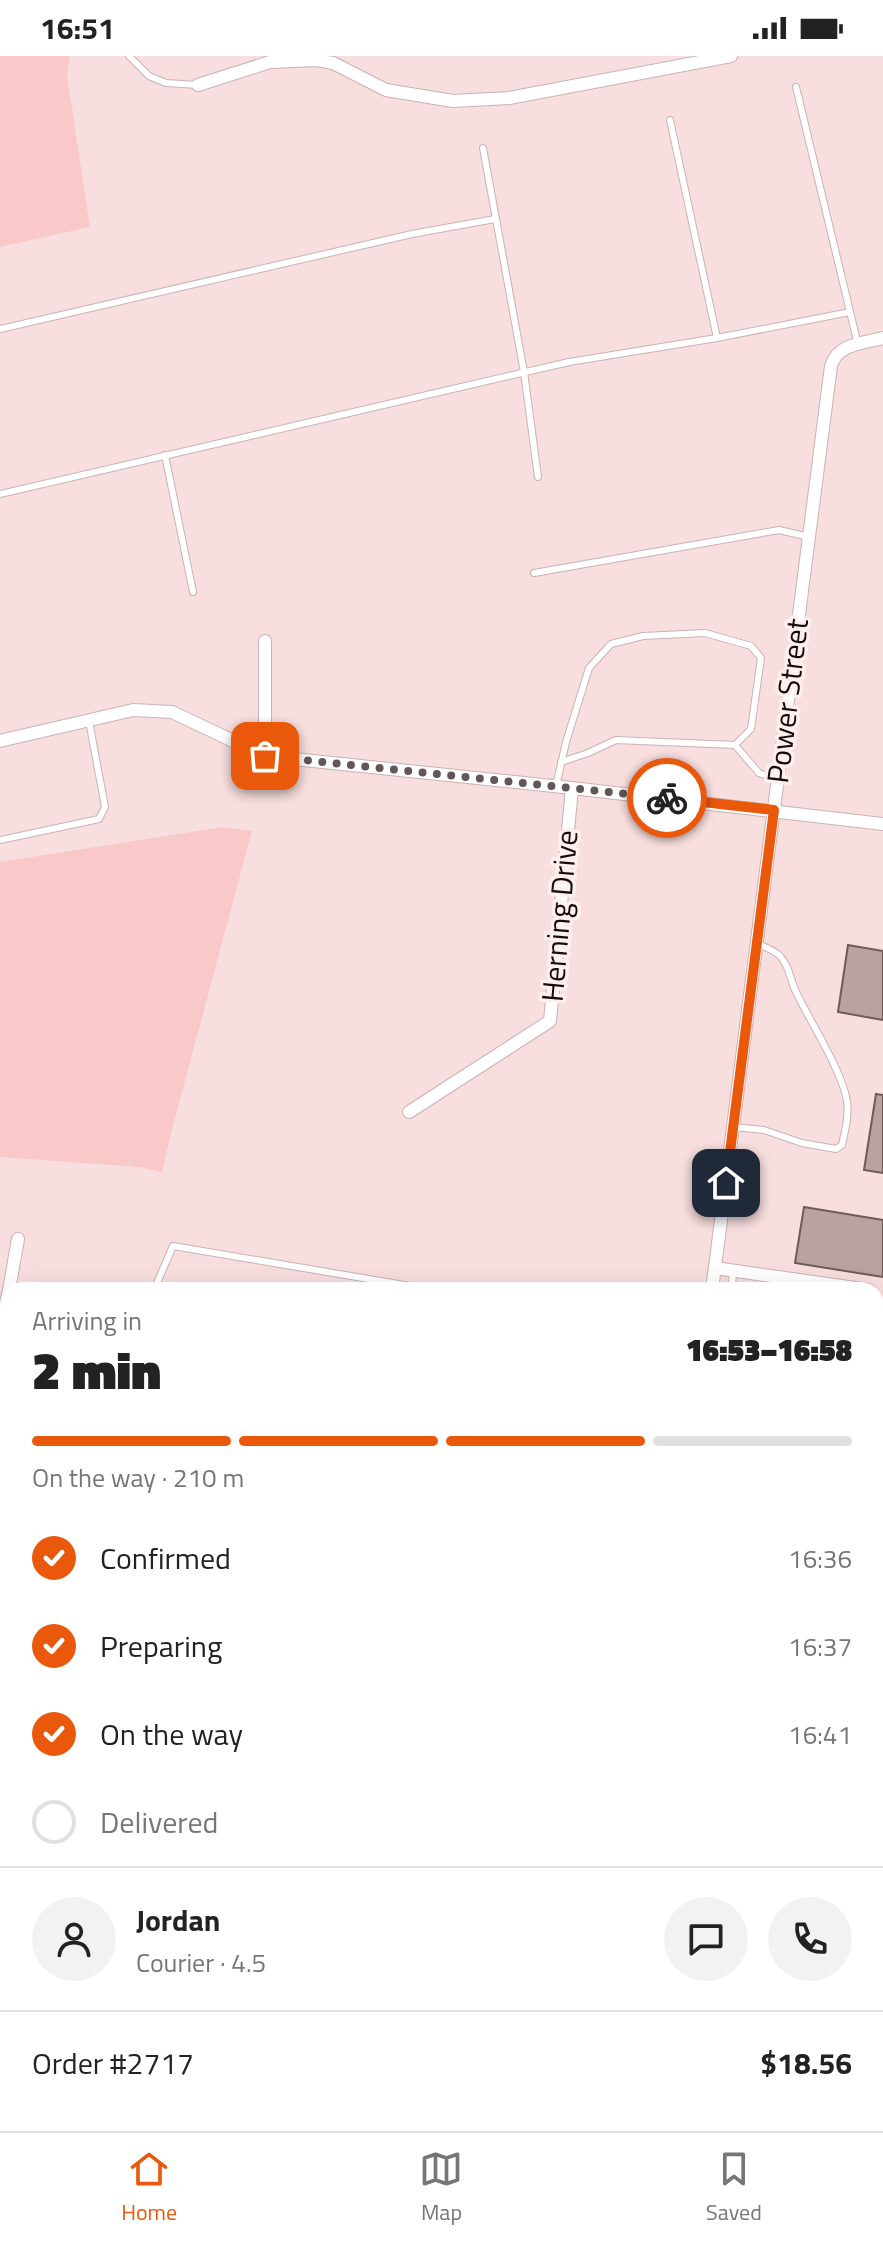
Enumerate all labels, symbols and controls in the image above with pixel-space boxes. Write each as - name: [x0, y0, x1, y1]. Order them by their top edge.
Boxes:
- text: 16:51: [40, 5, 115, 51]
- street label: Power Street: [754, 615, 820, 786]
- pin: [231, 722, 299, 790]
- icon: bag: [243, 734, 287, 778]
- courier: [627, 758, 707, 838]
- icon: bike: [645, 776, 689, 820]
- street label: Herning Drive: [529, 828, 589, 1004]
- pin: [692, 1149, 760, 1217]
- icon: home: [704, 1161, 748, 1205]
- text: Arriving in: [32, 1301, 142, 1340]
- text: 16:53–16:58: [686, 1327, 852, 1373]
- text: 2 min: [32, 1330, 161, 1409]
- text: On the way · 210 m: [32, 1458, 244, 1497]
- text: Confirmed: [100, 1535, 231, 1581]
- icon: check: [32, 1536, 76, 1580]
- text: 16:36: [788, 1539, 852, 1578]
- text: Preparing: [100, 1623, 222, 1669]
- icon: check: [32, 1624, 76, 1668]
- text: 16:37: [788, 1627, 852, 1666]
- text: On the way: [100, 1711, 243, 1757]
- icon: check: [32, 1712, 76, 1756]
- text: 16:41: [788, 1715, 852, 1754]
- text: Delivered: [100, 1799, 218, 1845]
- button: person: [32, 1897, 116, 1981]
- text: Jordan: [136, 1897, 220, 1943]
- button: chat: [664, 1897, 748, 1981]
- button: phone: [768, 1897, 852, 1981]
- text: Courier · 4.5: [136, 1943, 266, 1982]
- text: Order #2717: [32, 2040, 194, 2086]
- text: $18.56: [760, 2040, 852, 2086]
- tab: Home: [121, 2147, 177, 2229]
- tab: Map: [419, 2147, 463, 2229]
- tab: Saved: [706, 2147, 762, 2229]

